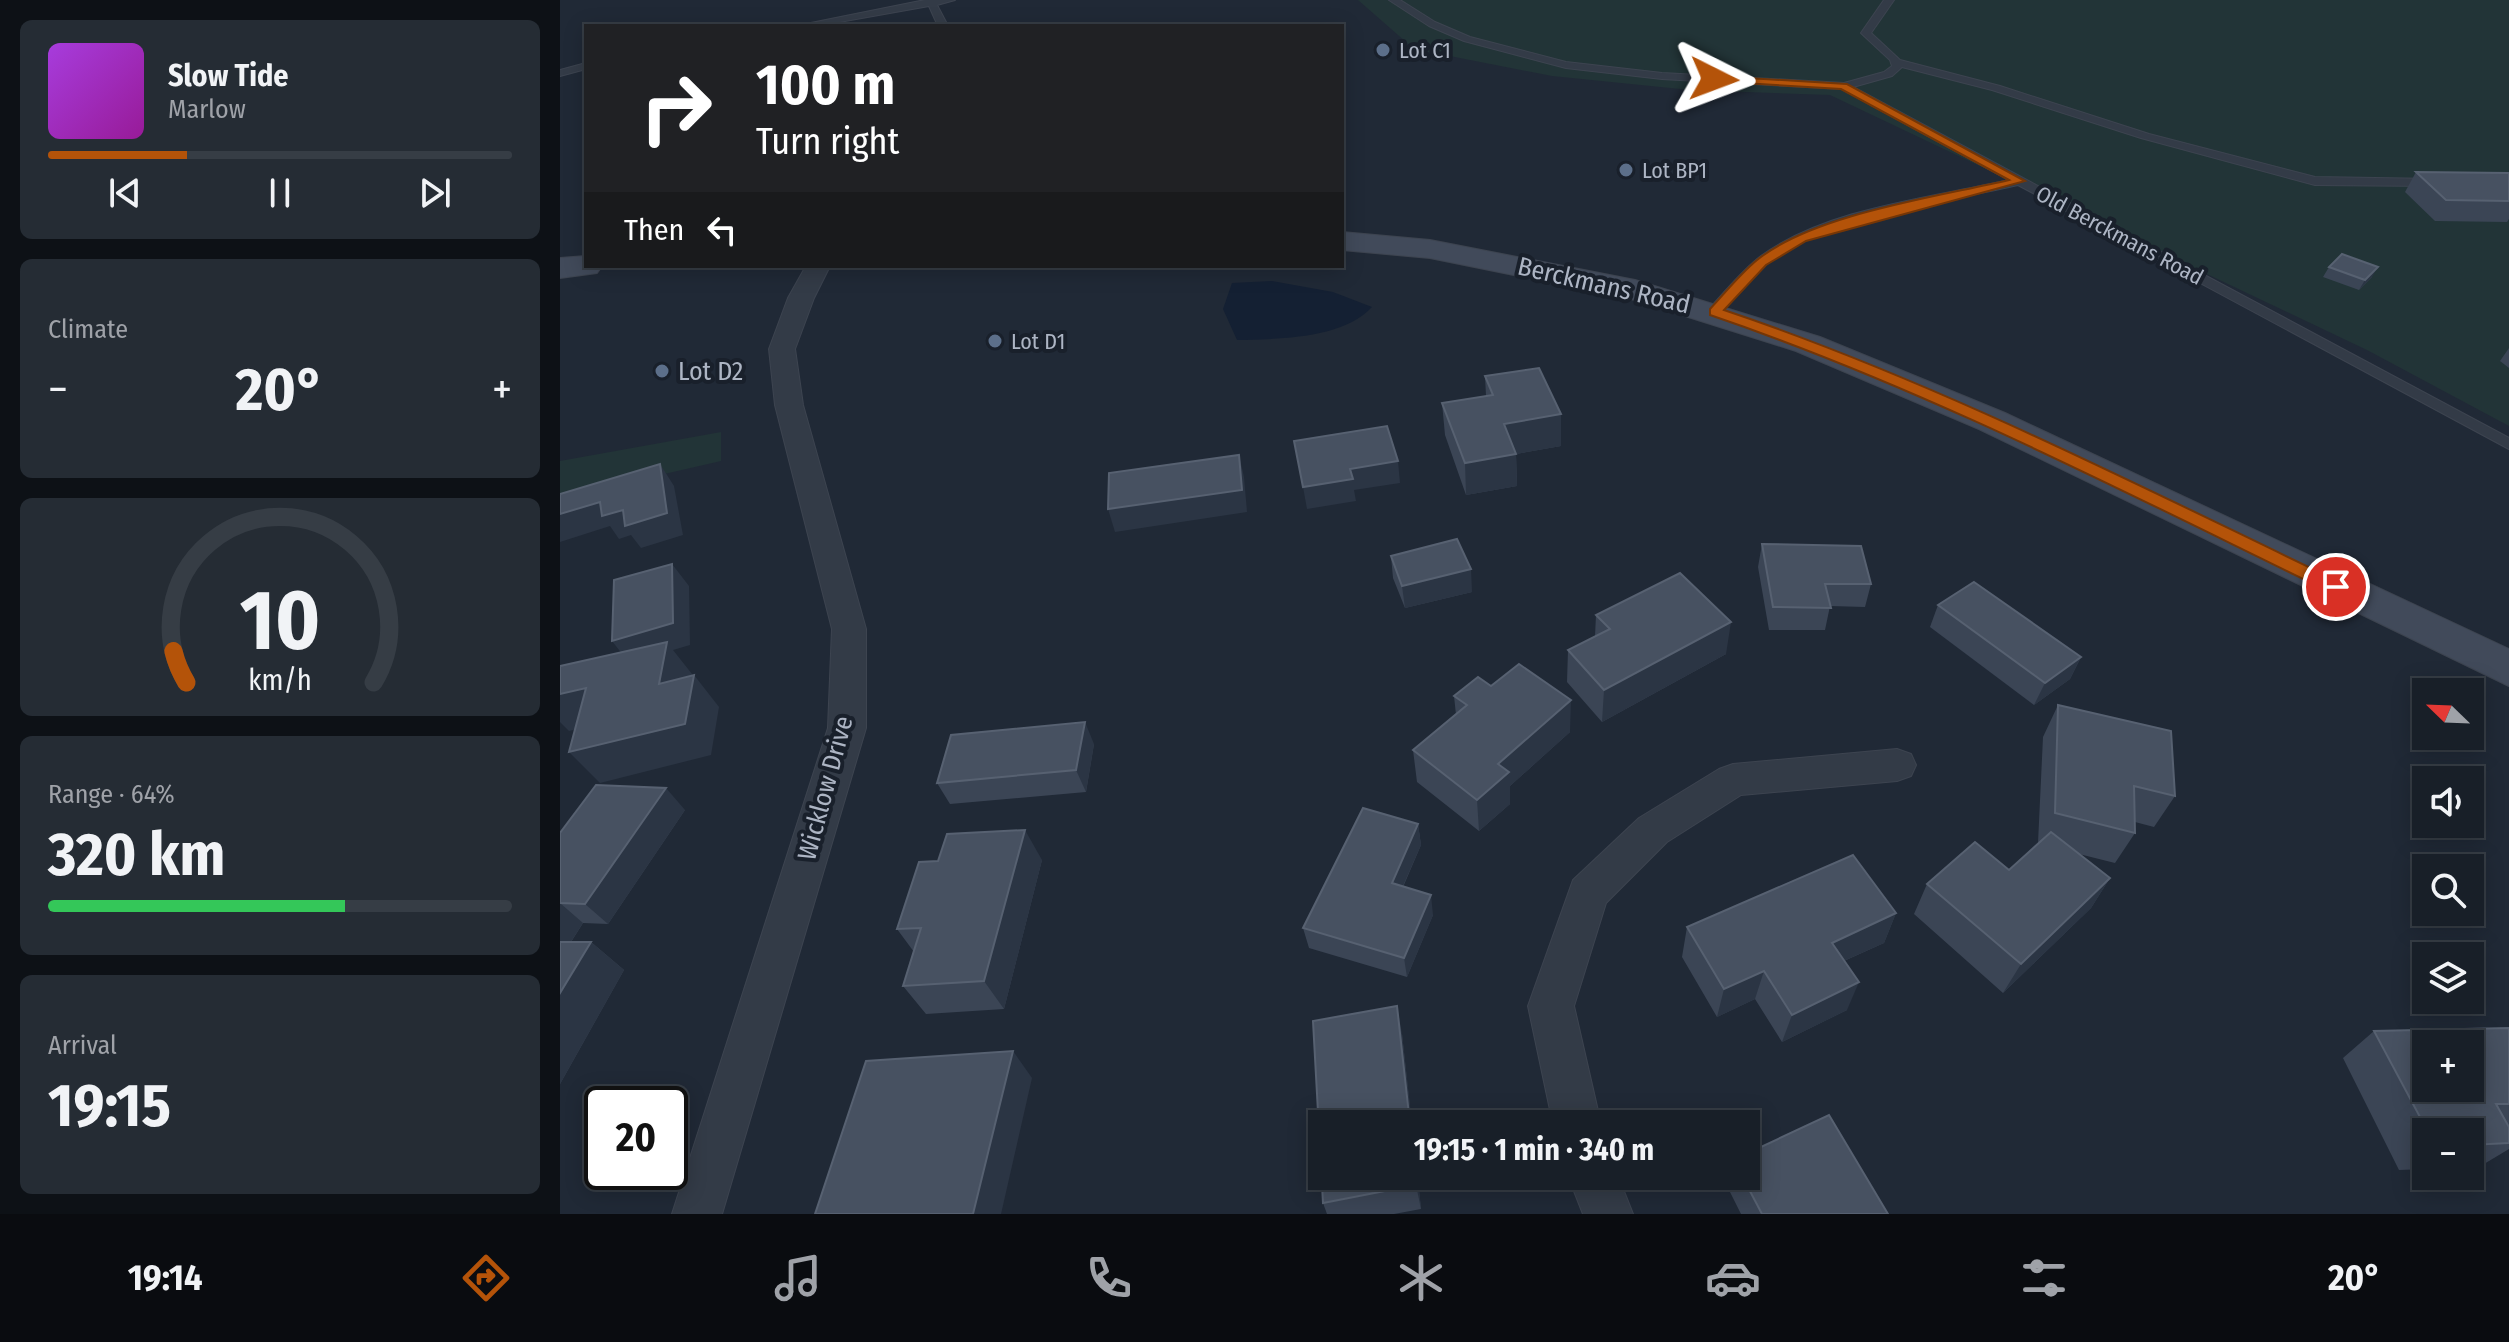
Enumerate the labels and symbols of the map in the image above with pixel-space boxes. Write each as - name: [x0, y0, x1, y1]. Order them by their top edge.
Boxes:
- place label: Lot C1: [1399, 37, 1451, 64]
- position arrow: [1672, 37, 1756, 121]
- marker: Lot C1: [1374, 41, 1392, 59]
- place label: Lot BP1: [1642, 157, 1707, 184]
- marker: Lot BP1: [1617, 161, 1635, 179]
- street label: Old Berckmans Road: [2031, 180, 2208, 291]
- street label: Berckmans Road: [1515, 251, 1693, 320]
- place label: Lot D1: [1011, 328, 1065, 355]
- marker: Lot D1: [986, 332, 1004, 350]
- place label: Lot D2: [678, 356, 743, 387]
- marker: Lot D2: [653, 362, 671, 380]
- pin: [2302, 553, 2370, 621]
- north arrow: [2412, 678, 2484, 750]
- street label: Wicklow Drive: [791, 713, 860, 864]
- speed limit sign: 20: [584, 1086, 688, 1190]

